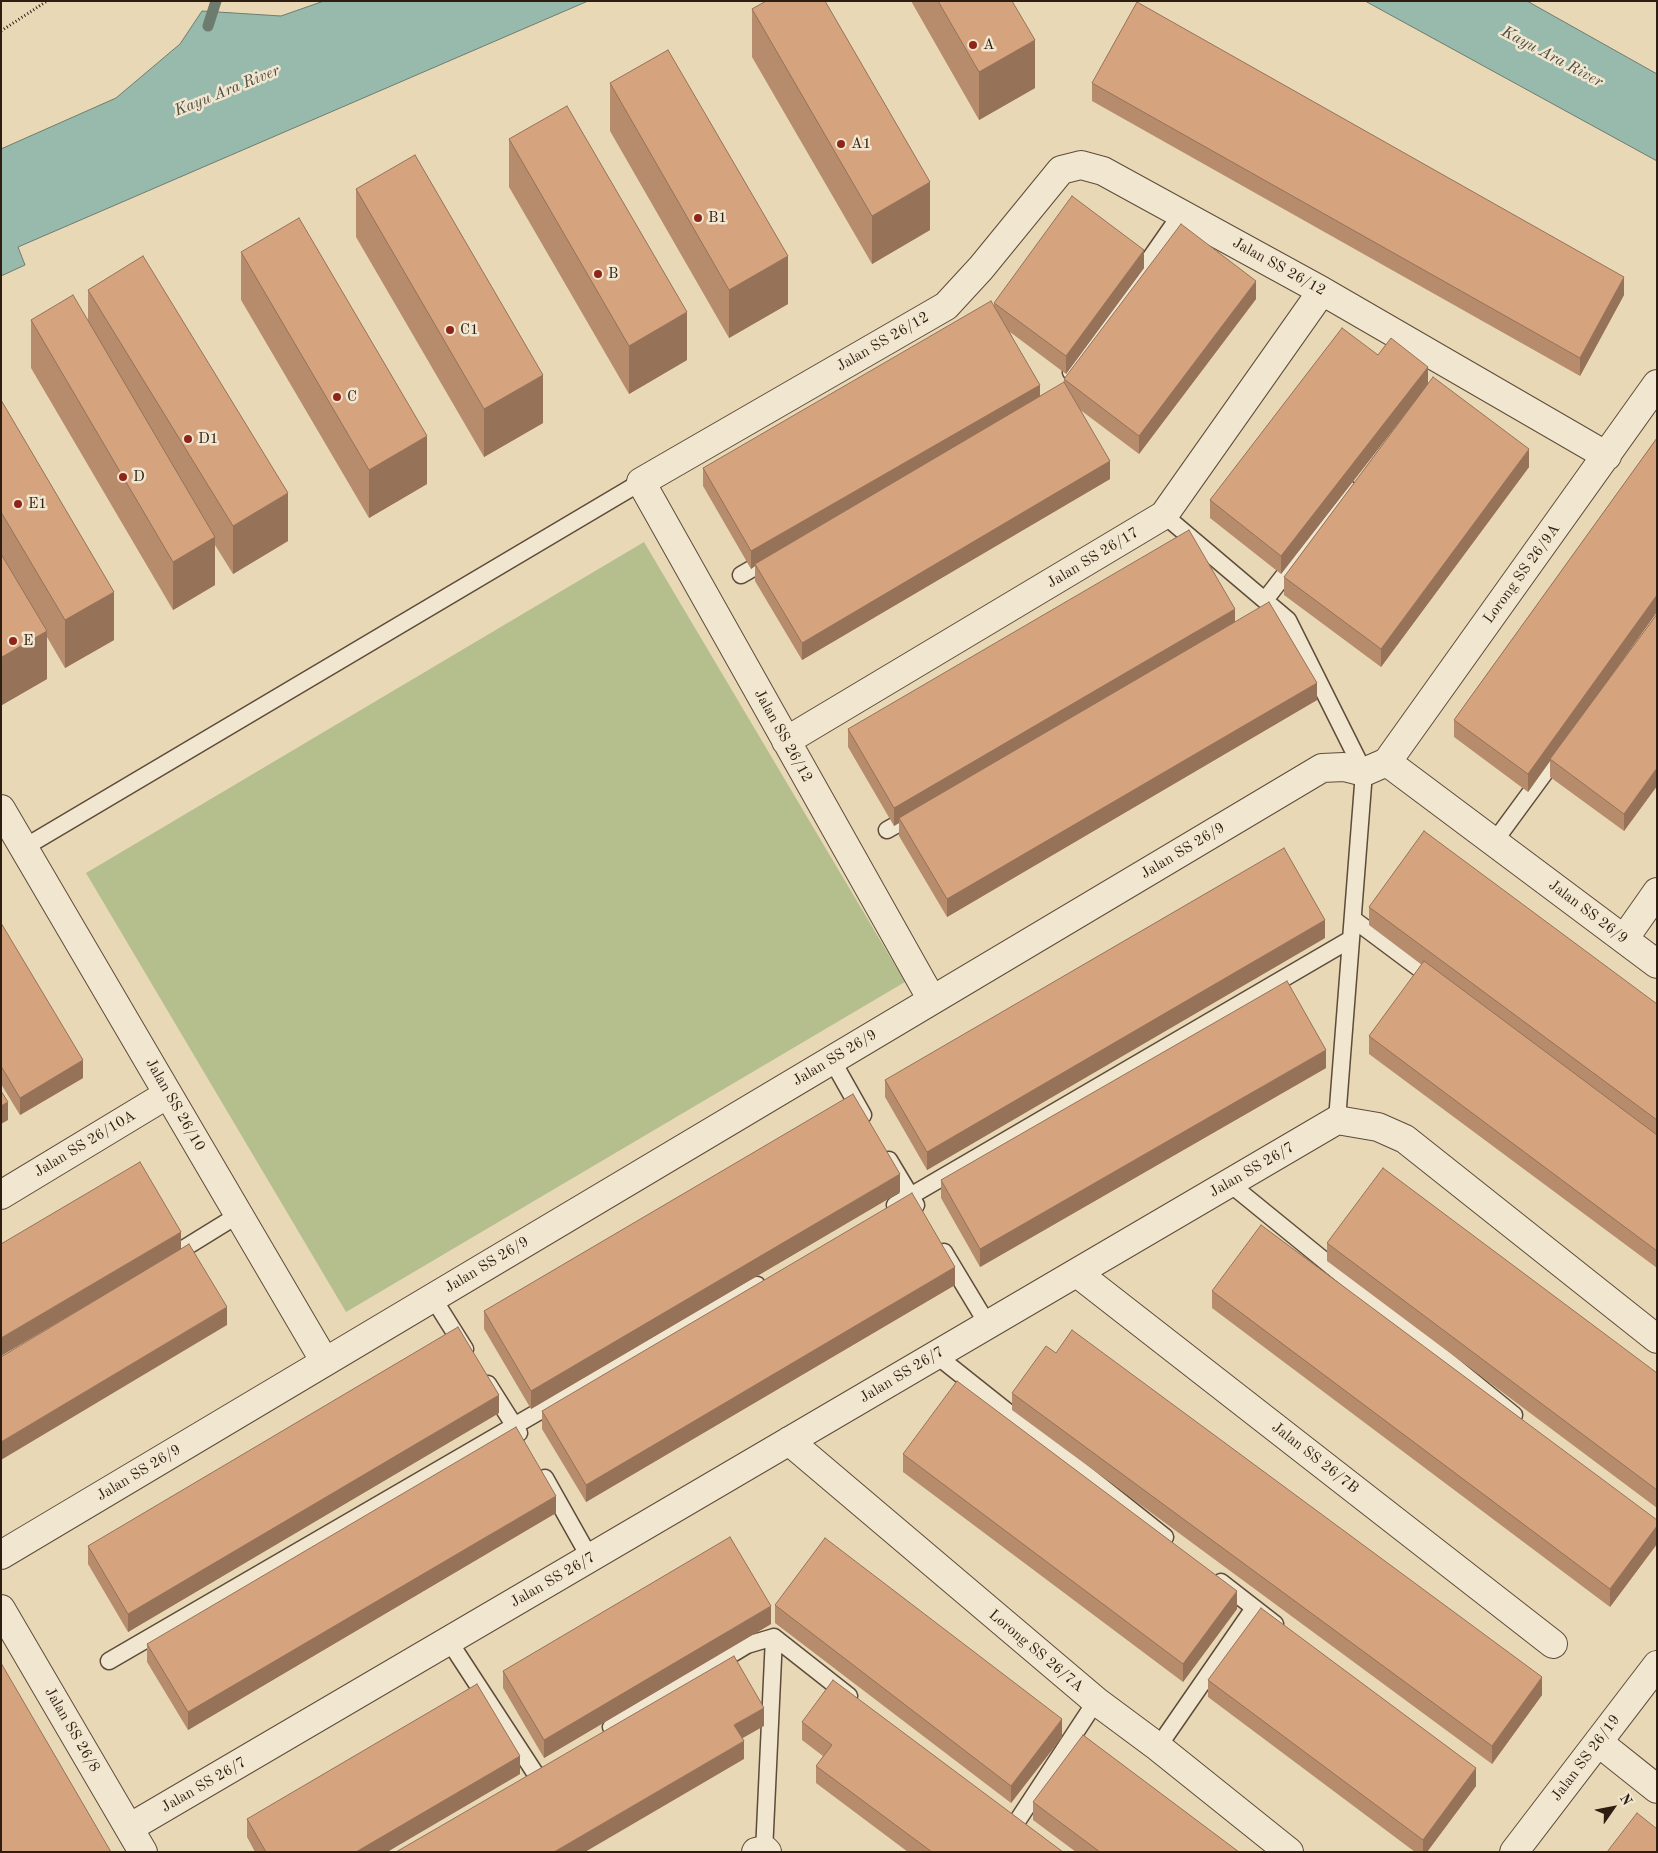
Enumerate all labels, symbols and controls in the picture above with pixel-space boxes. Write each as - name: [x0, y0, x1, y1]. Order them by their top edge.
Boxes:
- water label: Kayu Ara River: [1498, 22, 1606, 92]
- place label: A: [983, 36, 994, 54]
- marker: A: [967, 39, 979, 51]
- water label: Kayu Ara River: [172, 61, 282, 121]
- place label: A1: [851, 135, 871, 153]
- marker: A1: [835, 138, 847, 150]
- place label: B1: [708, 209, 727, 227]
- marker: B1: [692, 212, 704, 224]
- street label: Jalan SS 26/12: [1229, 234, 1329, 300]
- place label: B: [608, 265, 618, 283]
- marker: B: [592, 268, 604, 280]
- street label: Jalan SS 26/12: [834, 308, 932, 376]
- place label: C1: [460, 321, 479, 339]
- marker: C1: [444, 324, 456, 336]
- place label: C: [347, 388, 357, 406]
- marker: C: [331, 391, 343, 403]
- place label: D1: [198, 430, 218, 448]
- marker: D1: [182, 433, 194, 445]
- place label: D: [133, 468, 145, 486]
- marker: D: [117, 471, 129, 483]
- place label: E1: [28, 495, 47, 513]
- marker: E1: [12, 498, 24, 510]
- street label: Lorong SS 26/9A: [1480, 521, 1564, 627]
- street label: Jalan SS 26/17: [1044, 524, 1142, 592]
- place label: E: [23, 632, 33, 650]
- marker: E: [7, 635, 19, 647]
- street label: Jalan SS 26/12: [750, 686, 816, 786]
- street label: Jalan SS 26/9: [1138, 819, 1228, 883]
- street label: Jalan SS 26/9: [1545, 876, 1631, 948]
- street label: Jalan SS 26/9: [790, 1026, 880, 1090]
- street label: Jalan SS 26/10: [141, 1056, 209, 1154]
- street label: Jalan SS 26/10A: [31, 1107, 139, 1181]
- street label: Jalan SS 26/7: [1206, 1138, 1298, 1202]
- street label: Jalan SS 26/9: [442, 1233, 532, 1297]
- street label: Jalan SS 26/7: [857, 1343, 947, 1407]
- street label: Jalan SS 26/7B: [1268, 1419, 1362, 1497]
- street label: Jalan SS 26/9: [94, 1441, 184, 1505]
- street label: Jalan SS 26/7: [507, 1548, 599, 1612]
- street label: Lorong SS 26/7A: [985, 1606, 1087, 1696]
- street label: Jalan SS 26/8: [40, 1684, 104, 1776]
- street label: Jalan SS 26/19: [1548, 1711, 1624, 1805]
- street label: Jalan SS 26/7: [158, 1753, 250, 1817]
- north arrow: [1588, 1783, 1638, 1833]
- text: N: [1617, 1792, 1634, 1808]

